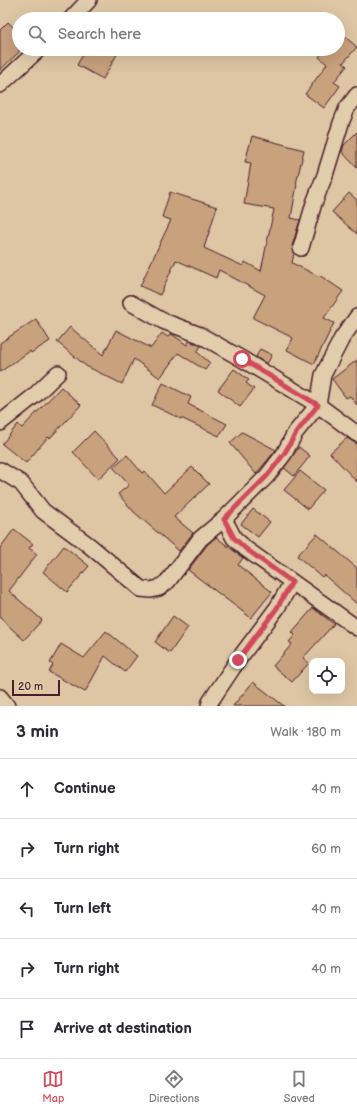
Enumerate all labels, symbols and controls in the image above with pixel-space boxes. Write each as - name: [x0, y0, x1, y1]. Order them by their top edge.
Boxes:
- search box: [12, 12, 345, 56]
- icon: search: [26, 23, 48, 45]
- text: Search here: [58, 25, 141, 44]
- route start: [233, 350, 251, 368]
- route end: [229, 651, 247, 669]
- map controls: [309, 658, 345, 694]
- button: locate: [309, 658, 345, 694]
- scale bar: [12, 678, 60, 697]
- text: 20 m: [18, 680, 43, 693]
- text: 3 min: [16, 722, 59, 742]
- text: Walk · 180 m: [270, 724, 341, 740]
- icon: ahead: [16, 778, 38, 800]
- text: Continue: [54, 779, 116, 798]
- text: 40 m: [311, 781, 341, 797]
- icon: right: [16, 838, 38, 860]
- text: Turn right: [54, 839, 119, 858]
- text: 60 m: [311, 841, 341, 857]
- icon: left: [16, 898, 38, 920]
- text: Turn left: [54, 899, 111, 918]
- text: 40 m: [311, 901, 341, 917]
- icon: right: [16, 958, 38, 980]
- text: Turn right: [54, 959, 119, 978]
- text: 40 m: [311, 961, 341, 977]
- icon: arrive: [16, 1018, 38, 1040]
- text: Arrive at destination: [54, 1019, 192, 1038]
- tab: Map: [42, 1068, 64, 1105]
- tab: Directions: [149, 1068, 199, 1105]
- tab: Saved: [284, 1068, 315, 1105]

